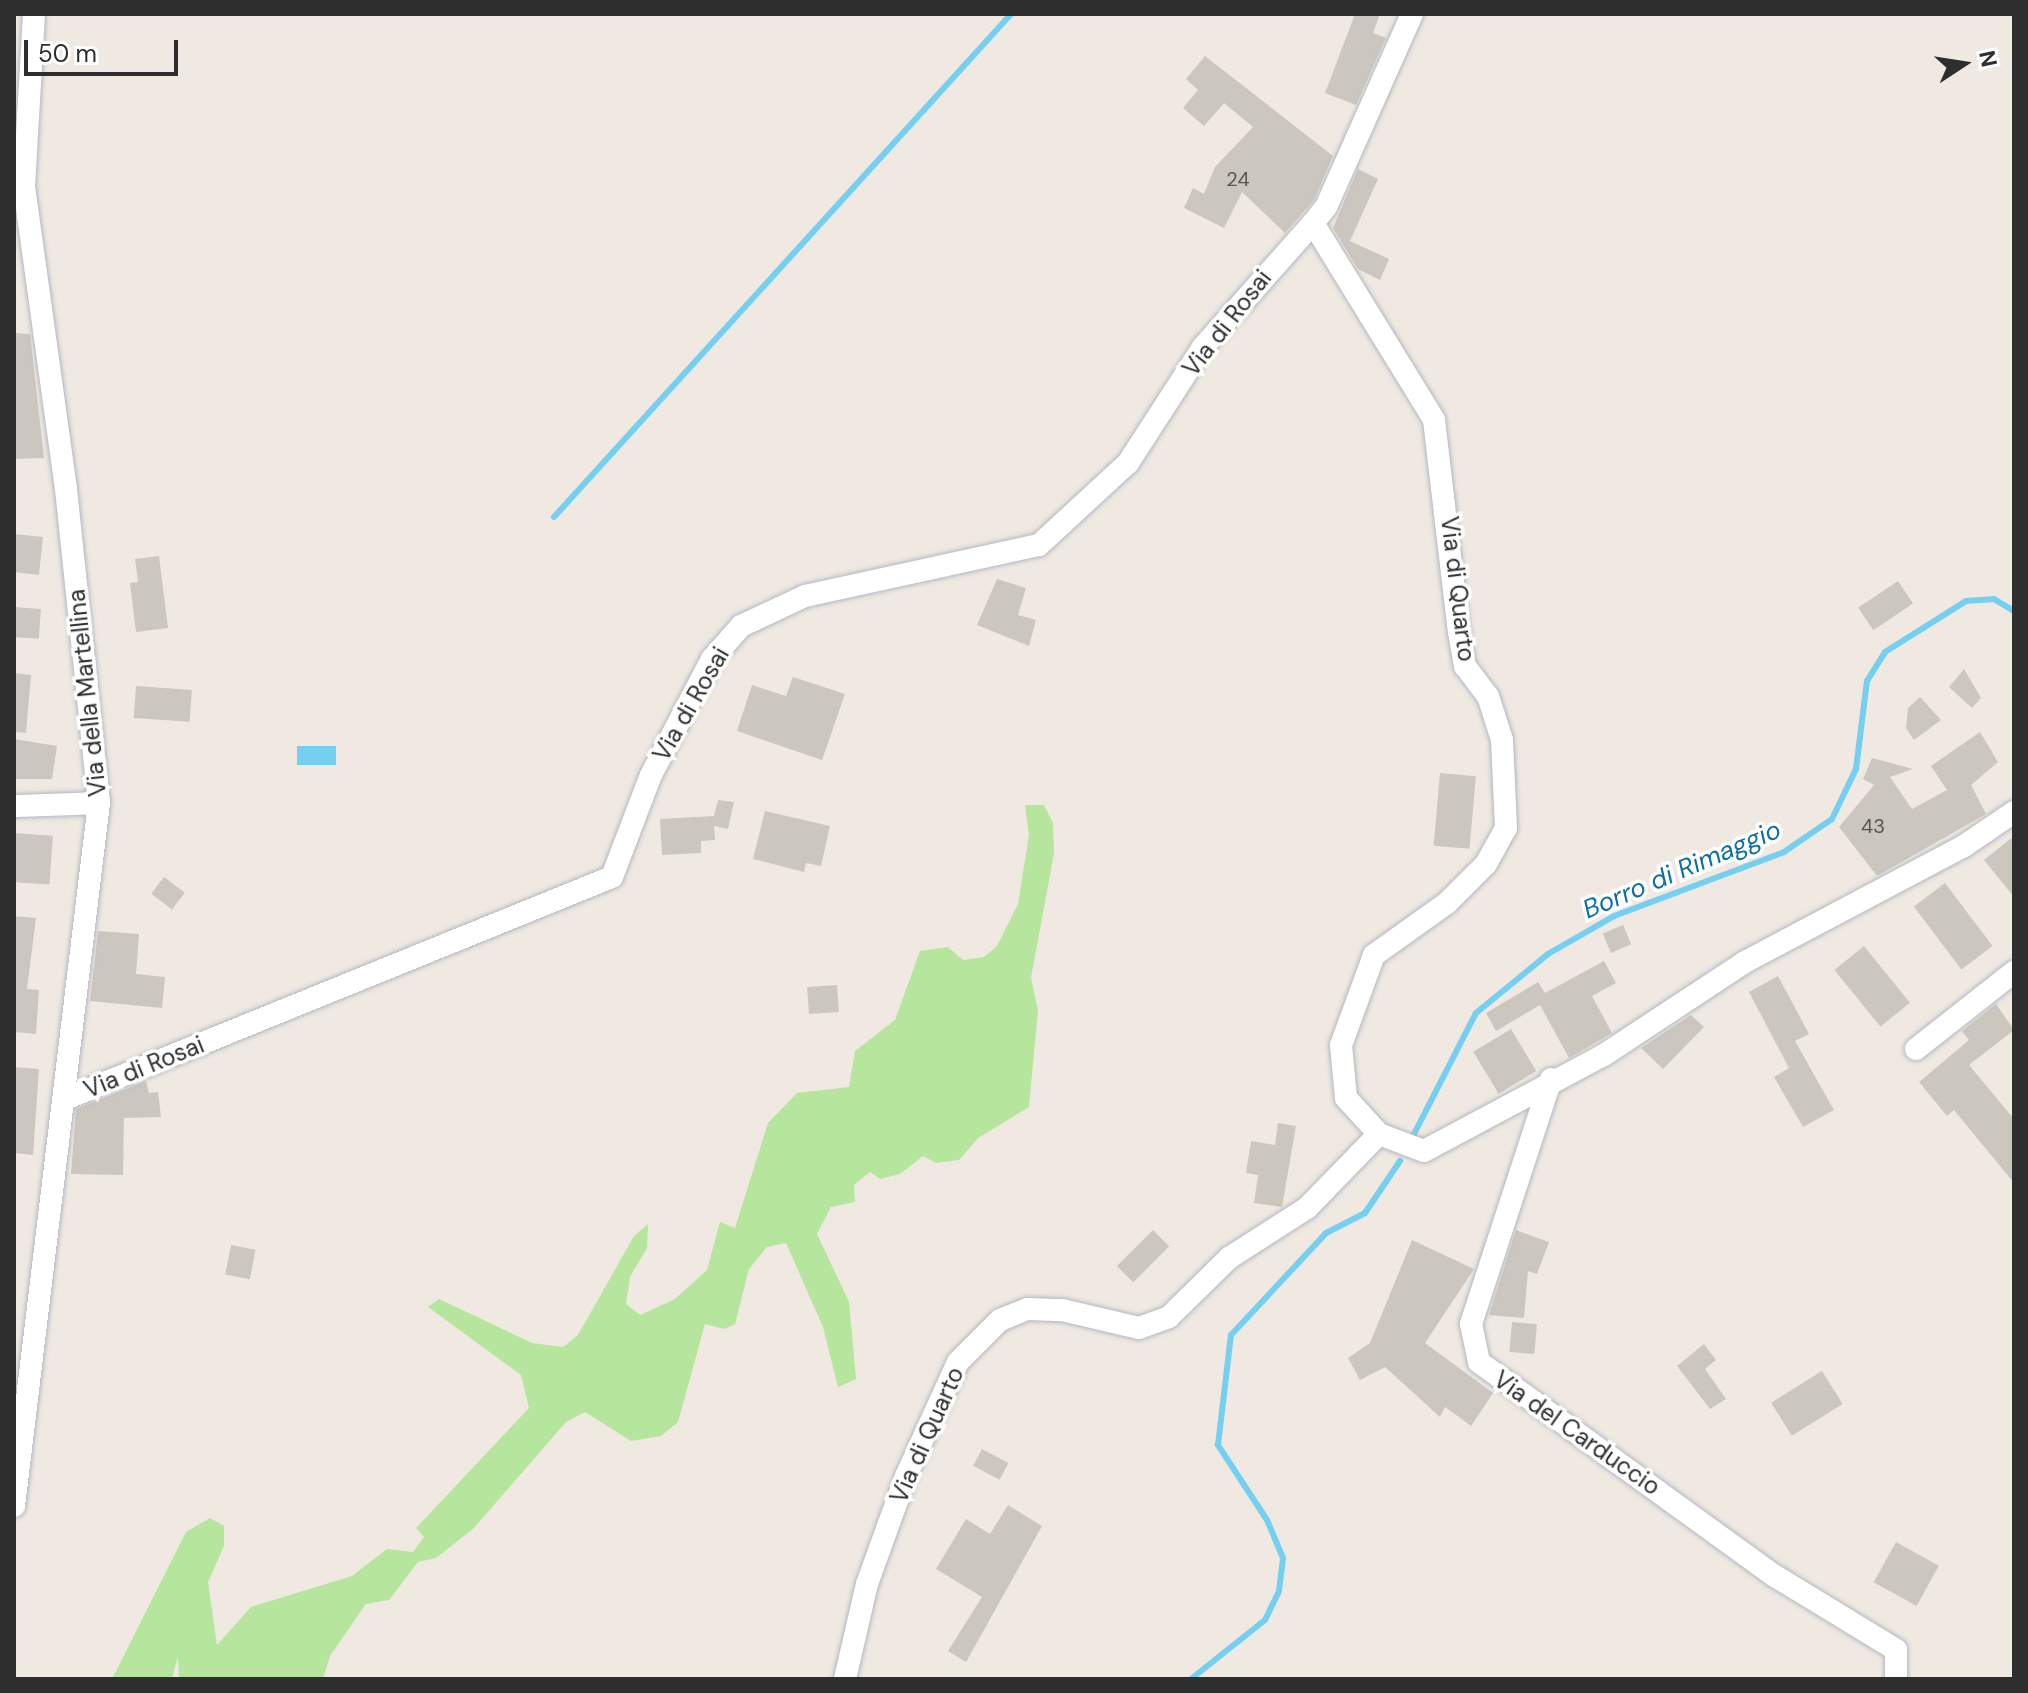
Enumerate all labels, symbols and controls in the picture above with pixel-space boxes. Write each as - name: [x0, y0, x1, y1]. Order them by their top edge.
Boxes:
- scale bar: [28, 24, 182, 74]
- north arrow: [1924, 24, 2004, 104]
- text: 50 m: [38, 38, 97, 69]
- text: N: [1972, 48, 2004, 70]
- house number: 24: [1226, 167, 1250, 191]
- street label: Via di Rosai: [1177, 264, 1277, 382]
- street label: Via di Quarto: [1435, 515, 1481, 663]
- street label: Via della Martellina: [62, 588, 112, 798]
- street label: Via di Rosai: [647, 642, 735, 766]
- water label: Borro di Rimaggio: [1578, 814, 1786, 926]
- house number: 43: [1861, 814, 1885, 838]
- street label: Via di Rosai: [80, 1030, 208, 1104]
- street label: Via di Quarto: [884, 1362, 970, 1508]
- street label: Via del Carduccio: [1488, 1365, 1666, 1501]

